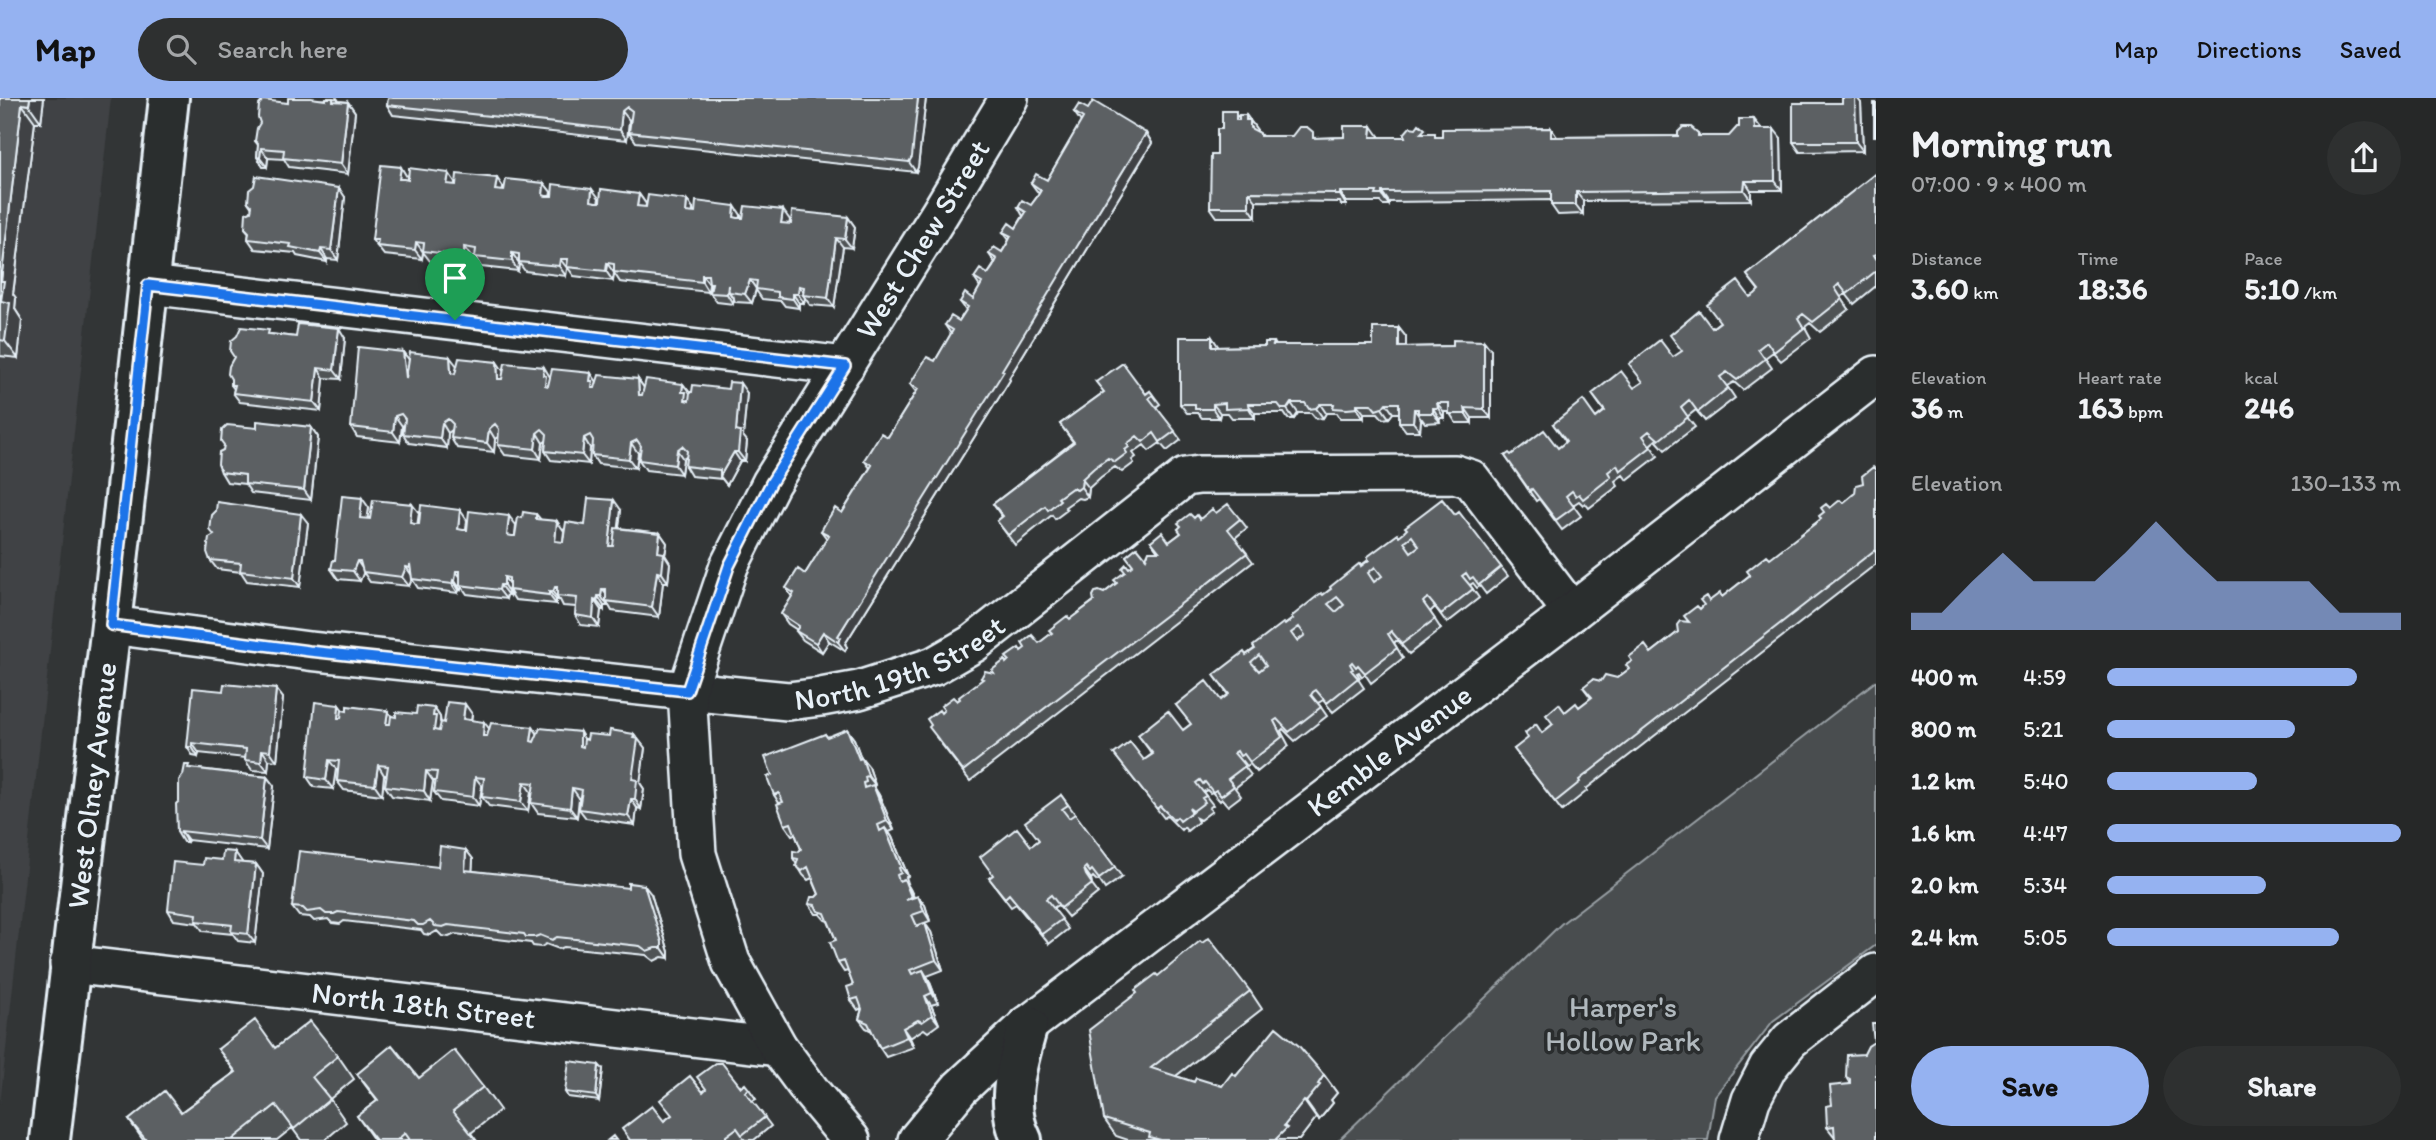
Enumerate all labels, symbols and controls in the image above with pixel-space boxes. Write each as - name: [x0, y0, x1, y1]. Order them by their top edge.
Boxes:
- search box: [138, 18, 628, 81]
- text: Map: [35, 30, 96, 69]
- icon: search: [162, 30, 200, 68]
- text: Search here: [218, 33, 348, 65]
- text: Map: [2114, 35, 2158, 64]
- text: Directions: [2196, 35, 2302, 64]
- text: Saved: [2340, 35, 2401, 64]
- text: Morning run: [1911, 121, 2112, 167]
- button: share: [2327, 121, 2401, 195]
- street label: West Chew Street: [847, 133, 998, 345]
- text: 07:00 · 9 × 400 m: [1911, 170, 2087, 198]
- text: Distance: [1911, 247, 1982, 270]
- text: Time: [2078, 247, 2118, 270]
- text: Pace: [2244, 247, 2282, 270]
- pin: [425, 248, 485, 320]
- icon: arrive: [436, 259, 474, 297]
- text: 3.60: [1911, 270, 1969, 307]
- text: 18:36: [2078, 270, 2148, 307]
- text: 5:10: [2244, 270, 2300, 307]
- text: km: [1969, 281, 1999, 304]
- text: /km: [2300, 281, 2337, 304]
- text: Elevation: [1911, 366, 1987, 389]
- text: Heart rate: [2078, 366, 2162, 389]
- text: kcal: [2244, 366, 2278, 389]
- text: 36: [1911, 389, 1943, 426]
- text: 163: [2078, 389, 2124, 426]
- text: 246: [2244, 389, 2294, 426]
- text: m: [1943, 400, 1964, 423]
- text: bpm: [2124, 400, 2163, 423]
- text: Elevation: [1911, 469, 2002, 497]
- text: 130–133 m: [2291, 469, 2401, 497]
- street label: North 19th Street: [792, 607, 1012, 718]
- street label: West Olney Avenue: [59, 660, 124, 911]
- text: 400 m: [1911, 663, 1978, 691]
- text: 4:59: [2023, 663, 2067, 691]
- street label: Kemble Avenue: [1299, 676, 1479, 825]
- text: 800 m: [1911, 715, 1976, 743]
- text: 5:21: [2023, 715, 2063, 743]
- text: 1.2 km: [1911, 767, 1975, 795]
- text: 5:40: [2023, 767, 2069, 795]
- text: 1.6 km: [1911, 819, 1975, 847]
- text: 4:47: [2023, 819, 2068, 847]
- text: 2.0 km: [1911, 871, 1979, 899]
- text: 5:34: [2023, 871, 2067, 899]
- text: 2.4 km: [1911, 923, 1978, 951]
- text: 5:05: [2023, 923, 2067, 951]
- street label: North 18th Street: [310, 974, 538, 1036]
- park label: Harper's Hollow Park: [1545, 988, 1701, 1059]
- button: Save: [1911, 1046, 2149, 1126]
- button: Share: [2163, 1046, 2401, 1126]

